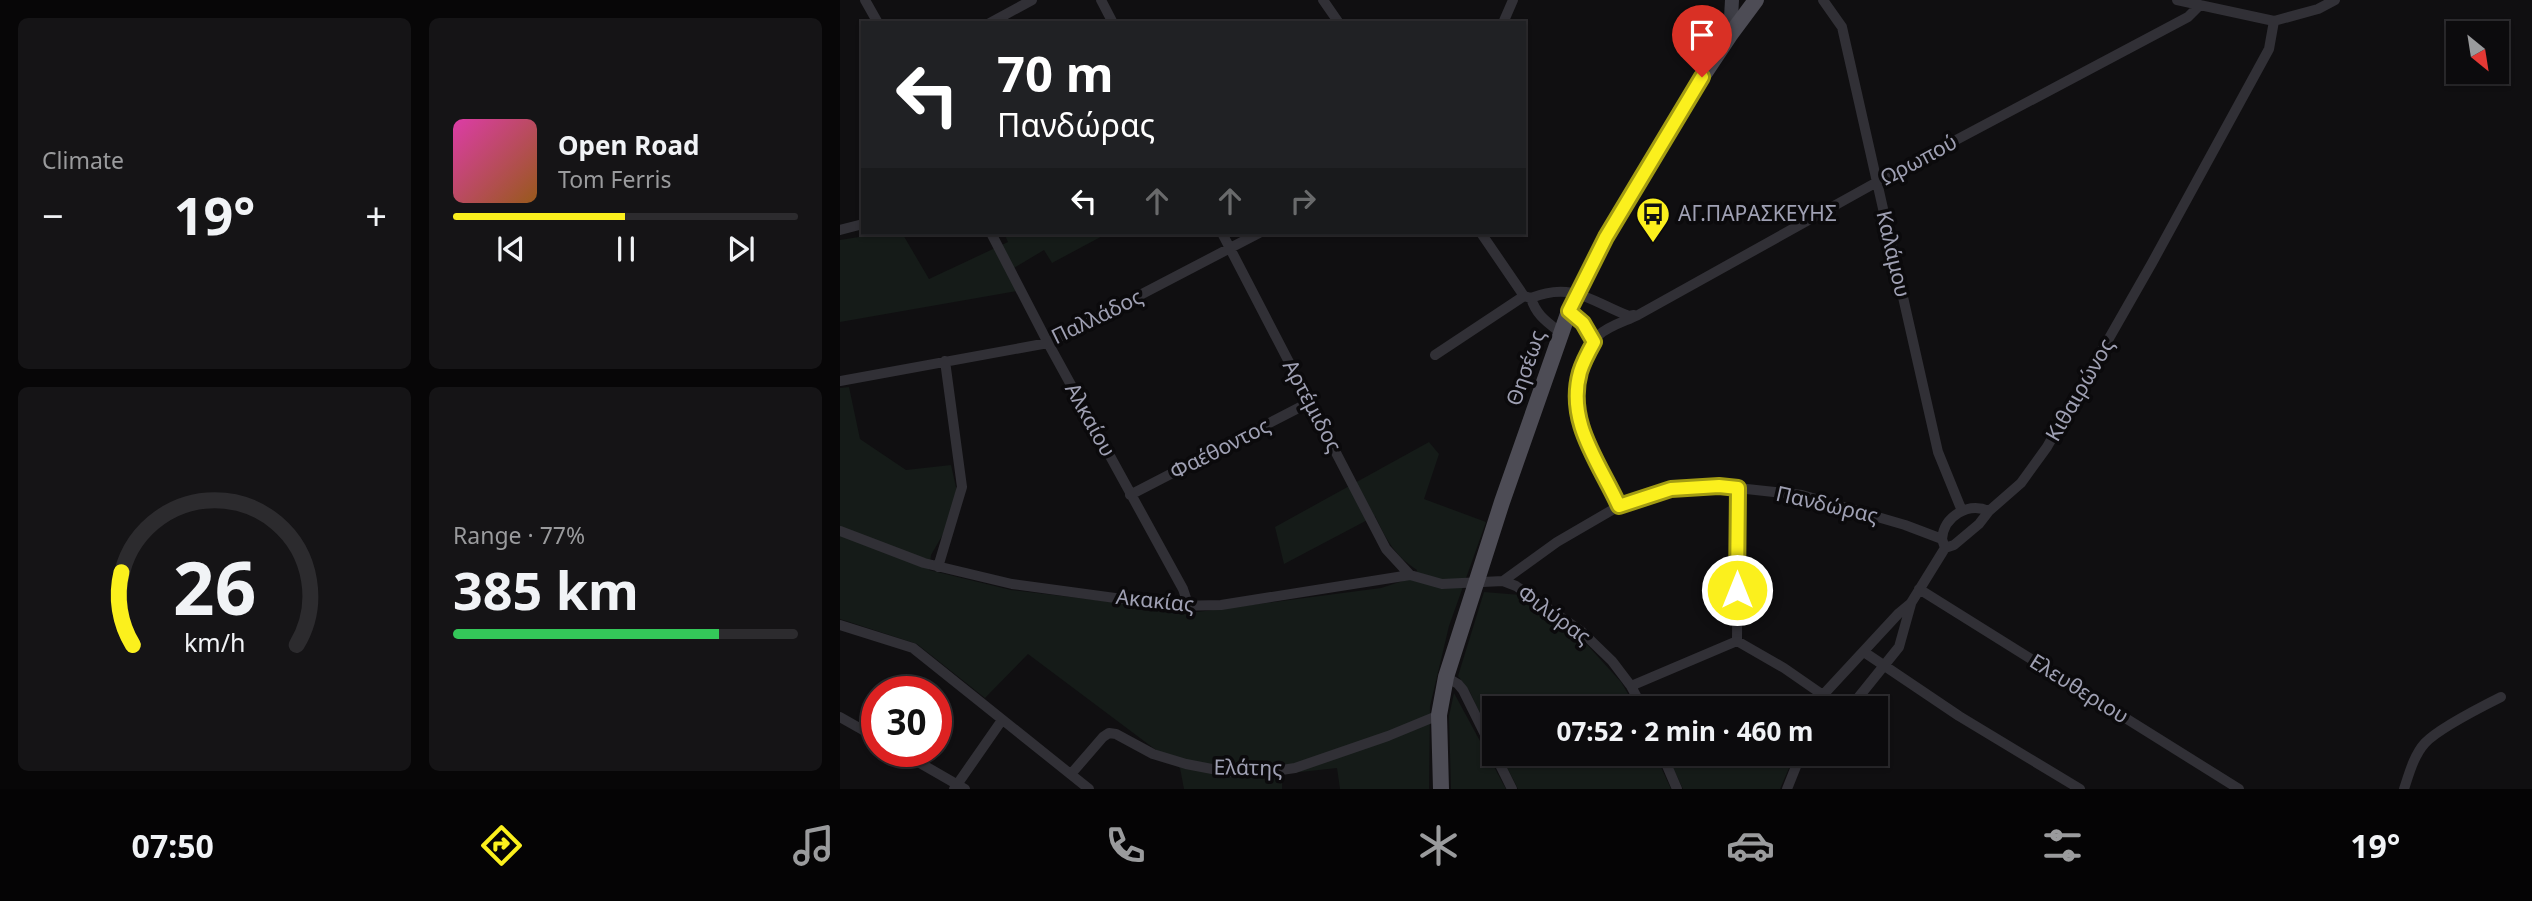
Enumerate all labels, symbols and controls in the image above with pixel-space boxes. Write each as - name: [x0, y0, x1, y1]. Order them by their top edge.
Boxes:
- pin: [1672, 5, 1732, 77]
- icon: arrive: [1683, 16, 1721, 54]
- north arrow: [2446, 21, 2510, 84]
- map controls: [2446, 21, 2509, 84]
- text: 70 m: [997, 40, 1114, 106]
- icon: left: [882, 49, 973, 140]
- text: Πανδώρας: [997, 103, 1155, 146]
- text: Open Road: [558, 127, 700, 163]
- street label: Ωρωπού: [1875, 127, 1962, 191]
- text: Climate: [42, 144, 124, 176]
- text: Tom Ferris: [558, 163, 671, 195]
- text: 19°: [174, 179, 255, 250]
- icon: left: [1065, 182, 1103, 220]
- icon: ahead: [1138, 182, 1176, 220]
- icon: ahead: [1211, 182, 1249, 220]
- icon: right: [1284, 182, 1322, 220]
- text: −: [42, 189, 64, 241]
- text: +: [365, 189, 387, 241]
- bus stop icon: ΑΓ.ΠΑΡΑΣΚΕΥΗΣ: [1634, 195, 1672, 244]
- place label: ΑΓ.ΠΑΡΑΣΚΕΥΗΣ: [1678, 199, 1837, 227]
- street label: Καλάμου: [1870, 208, 1918, 300]
- icon: previous: [492, 230, 530, 268]
- icon: pause: [607, 230, 645, 268]
- icon: next: [722, 230, 760, 268]
- street label: Παλλάδος: [1046, 282, 1147, 350]
- street label: Θησέως: [1499, 326, 1551, 409]
- street label: Κιθαιρώνος: [2038, 333, 2120, 446]
- street label: Αρτέμιδος: [1277, 355, 1349, 456]
- street label: Αλκαίου: [1059, 378, 1123, 461]
- street label: Φαέθοντος: [1165, 411, 1274, 485]
- street label: Πανδώρας: [1774, 479, 1881, 529]
- text: Range · 77%: [453, 519, 585, 551]
- text: 26: [173, 537, 256, 636]
- position arrow: [1700, 553, 1774, 627]
- text: 385 km: [453, 554, 639, 625]
- street label: Φιλύρας: [1512, 578, 1597, 650]
- street label: Ακακίας: [1115, 582, 1196, 618]
- text: km/h: [184, 625, 245, 659]
- street label: Ελευθεριου: [2025, 647, 2134, 730]
- speed limit sign: 30: [861, 676, 952, 767]
- text: 07:52 · 2 min · 460 m: [1557, 713, 1813, 749]
- street label: Ελάτης: [1214, 752, 1283, 782]
- icon: directions: [477, 821, 526, 870]
- icon: music: [789, 821, 838, 870]
- icon: phone: [1101, 821, 1150, 870]
- icon: climate: [1414, 821, 1463, 870]
- icon: car: [1726, 821, 1775, 870]
- icon: filters: [2038, 821, 2087, 870]
- text: 07:50: [132, 824, 214, 867]
- text: 19°: [2350, 824, 2400, 867]

